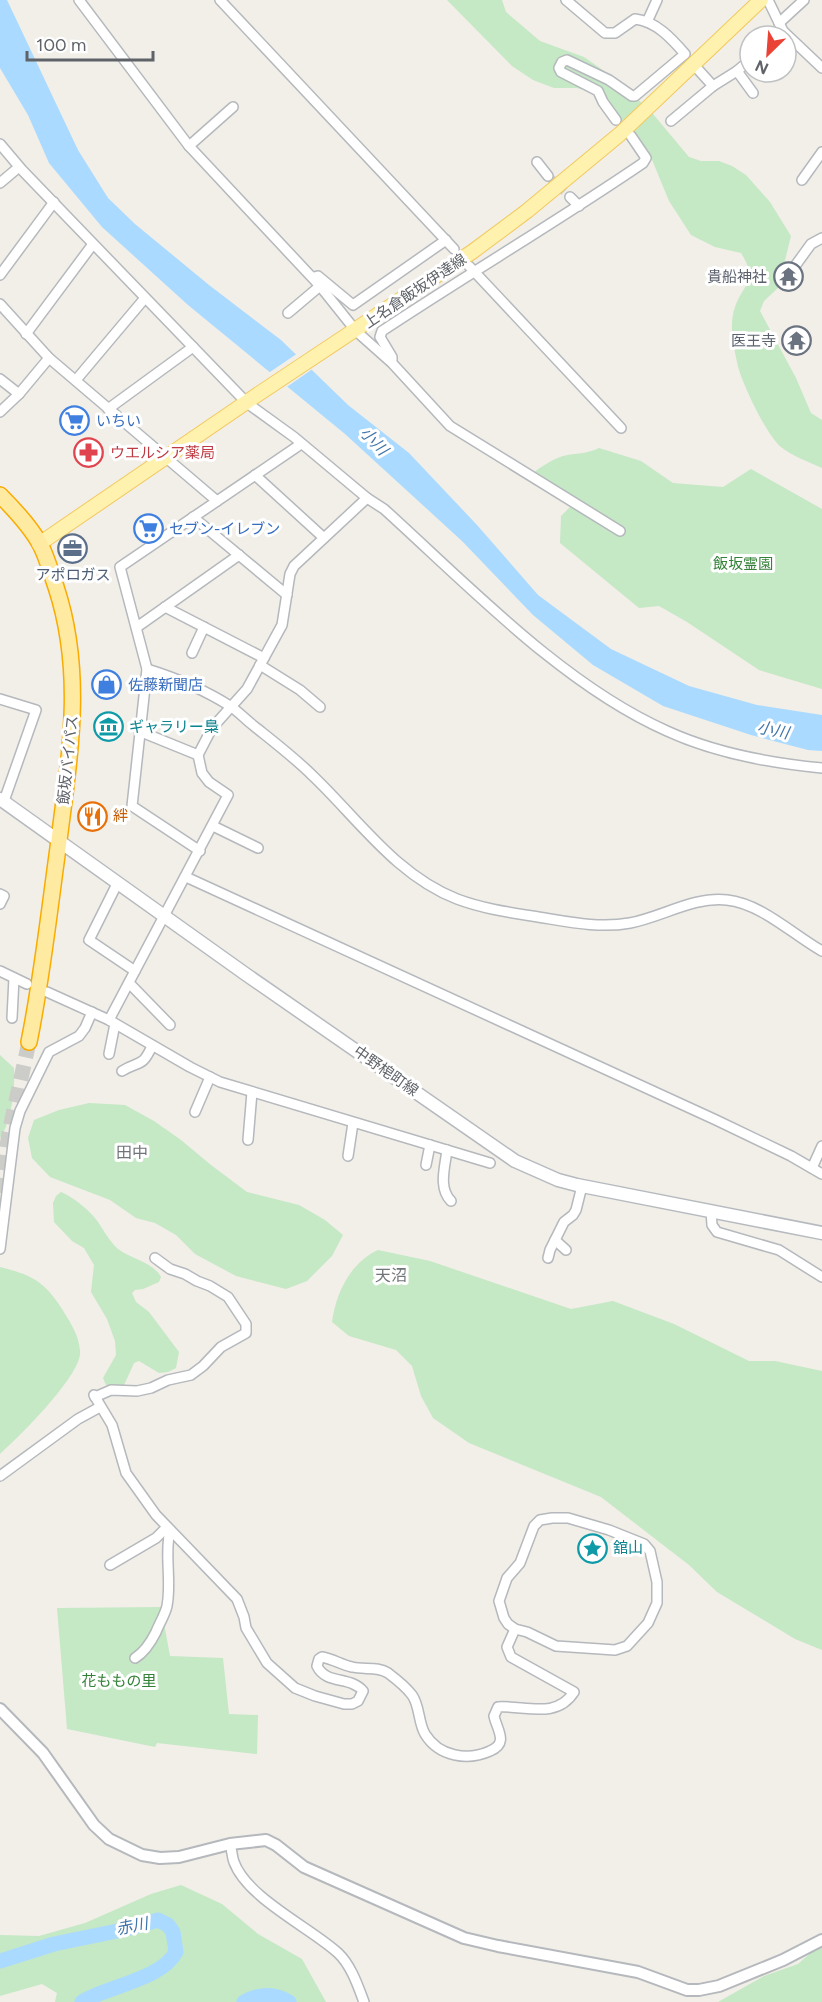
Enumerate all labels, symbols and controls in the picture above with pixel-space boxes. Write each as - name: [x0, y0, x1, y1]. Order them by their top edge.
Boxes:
- scale bar: [27, 24, 153, 62]
- north arrow: [738, 24, 798, 84]
- text: 100 m: [36, 34, 86, 56]
- text: N: [752, 56, 771, 78]
- street label: 上名倉飯坂伊達線: [360, 250, 470, 332]
- temple icon: 貴船神社: [772, 261, 804, 293]
- place label: 貴船神社: [707, 268, 767, 286]
- temple icon: 医王寺: [781, 325, 813, 357]
- place label: 医王寺: [731, 332, 776, 350]
- supermarket icon: いちい: [59, 405, 91, 437]
- place label: いちい: [96, 412, 141, 430]
- water label: 小川: [356, 423, 393, 461]
- pharmacy icon: ウエルシア薬局: [73, 437, 105, 469]
- place label: ウエルシア薬局: [110, 444, 215, 462]
- supermarket icon: セブン-イレブン: [132, 513, 164, 545]
- place label: セブン-イレブン: [169, 520, 280, 538]
- office icon: アポロガス: [57, 532, 89, 564]
- park label: 飯坂霊園: [713, 555, 773, 573]
- place label: アポロガス: [35, 566, 111, 584]
- shop icon: 佐藤新聞店: [91, 669, 123, 701]
- place label: 佐藤新聞店: [128, 676, 203, 694]
- museum icon: ギャラリー梟: [92, 711, 124, 743]
- street label: 飯坂バイパス: [54, 714, 82, 806]
- place label: ギャラリー梟: [129, 718, 219, 736]
- water label: 小川: [755, 718, 792, 743]
- restaurant icon: 絆: [76, 800, 108, 832]
- place label: 絆: [113, 807, 128, 825]
- street label: 中野梍町線: [350, 1042, 422, 1100]
- district label: 田中: [116, 1143, 148, 1162]
- district label: 天沼: [375, 1266, 407, 1285]
- place icon: 舘山: [576, 1532, 608, 1564]
- place label: 舘山: [613, 1539, 643, 1557]
- park label: 花ももの里: [81, 1672, 157, 1690]
- water label: 赤川: [114, 1913, 151, 1938]

